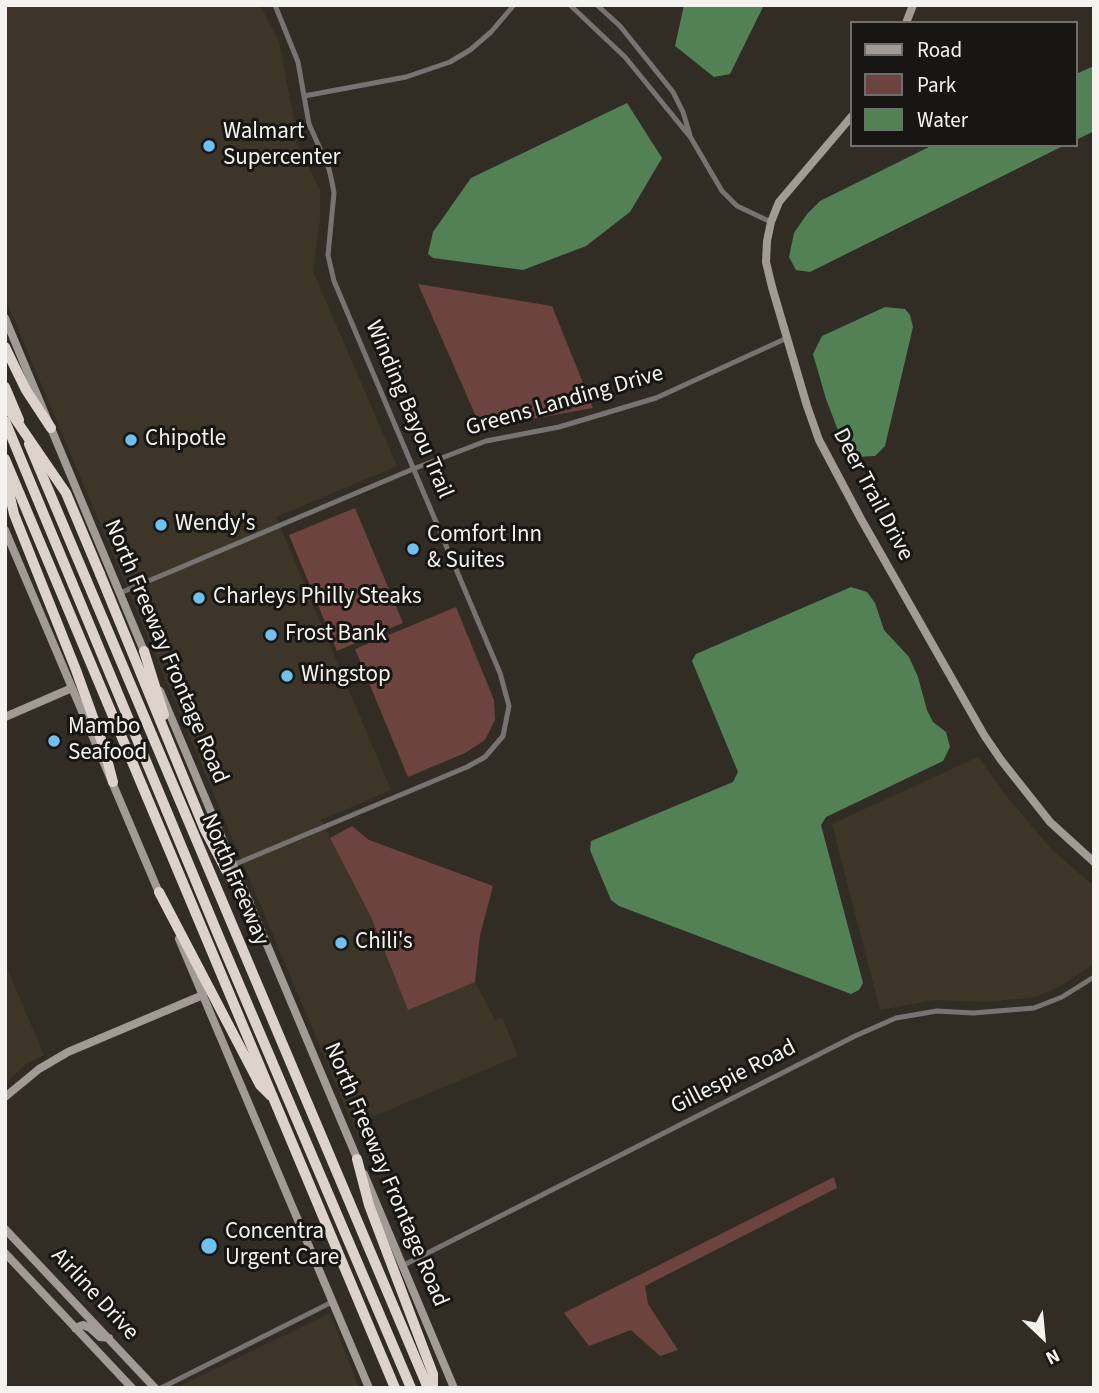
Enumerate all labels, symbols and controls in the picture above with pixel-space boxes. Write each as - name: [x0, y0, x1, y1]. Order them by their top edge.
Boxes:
- legend: [850, 21, 1078, 147]
- text: Road: [917, 35, 962, 65]
- text: Park: [917, 70, 956, 100]
- text: Water: [917, 105, 968, 135]
- place label: Walmart Supercenter: [223, 119, 341, 173]
- marker: Walmart Supercenter: [201, 138, 217, 154]
- street label: Winding Bayou Trail: [358, 317, 458, 503]
- street label: Greens Landing Drive: [463, 361, 667, 443]
- street label: Deer Trail Drive: [826, 424, 918, 566]
- place label: Chipotle: [145, 426, 226, 454]
- marker: Chipotle: [123, 432, 139, 448]
- place label: Wendy's: [175, 511, 255, 539]
- street label: North Freeway Frontage Road: [97, 516, 233, 788]
- marker: Wendy's: [153, 517, 169, 533]
- place label: Comfort Inn & Suites: [427, 522, 542, 576]
- marker: Comfort Inn & Suites: [405, 541, 421, 557]
- place label: Charleys Philly Steaks: [213, 584, 422, 612]
- marker: Charleys Philly Steaks: [191, 590, 207, 606]
- place label: Frost Bank: [285, 621, 387, 649]
- marker: Frost Bank: [263, 627, 279, 643]
- place label: Wingstop: [301, 662, 391, 690]
- marker: Wingstop: [279, 668, 295, 684]
- place label: Mambo Seafood: [68, 714, 147, 768]
- marker: Mambo Seafood: [46, 733, 62, 749]
- street label: North Freeway: [194, 810, 274, 950]
- place label: Chili's: [355, 929, 413, 957]
- marker: Chili's: [333, 935, 349, 951]
- street label: Gillespie Road: [667, 1035, 801, 1121]
- street label: North Freeway Frontage Road: [317, 1039, 453, 1311]
- place label: Concentra Urgent Care: [225, 1219, 339, 1273]
- marker: Concentra Urgent Care: [199, 1236, 219, 1256]
- street label: Airline Drive: [44, 1243, 144, 1347]
- north arrow: [1008, 1302, 1078, 1372]
- text: N: [1041, 1341, 1064, 1371]

